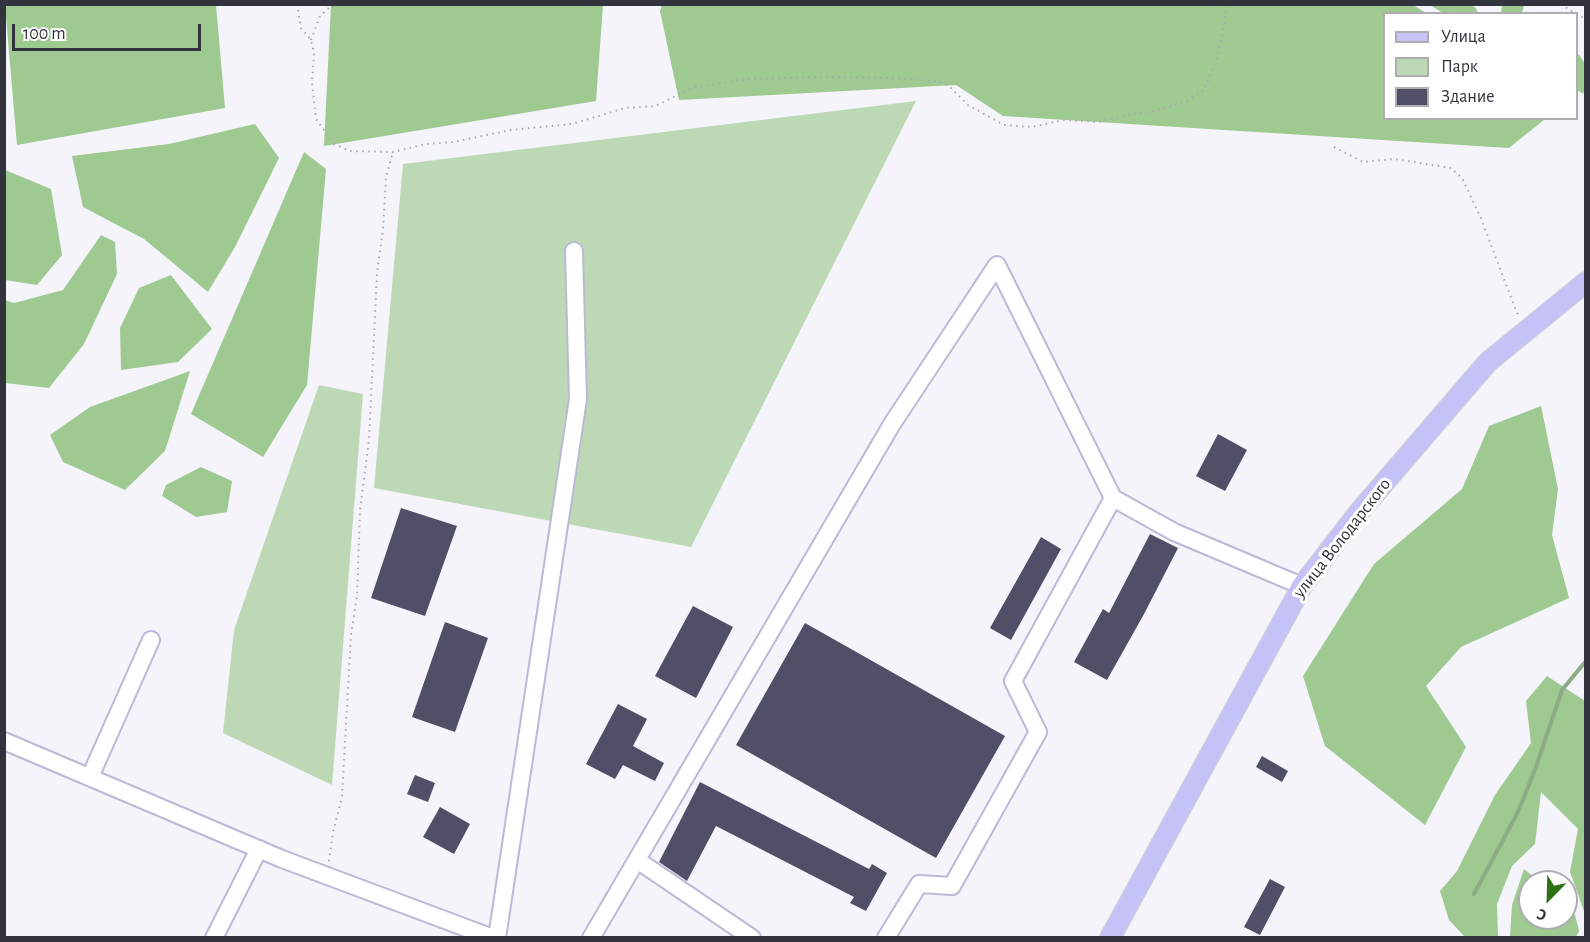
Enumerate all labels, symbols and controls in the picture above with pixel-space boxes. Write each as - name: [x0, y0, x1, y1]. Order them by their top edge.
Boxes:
- scale bar: [15, 12, 204, 50]
- legend: [1383, 12, 1578, 120]
- text: 100 m: [23, 25, 66, 43]
- text: Улица: [1441, 28, 1486, 46]
- text: Парк: [1441, 58, 1478, 76]
- text: Здание: [1441, 88, 1495, 106]
- street label: улица Володарского: [1289, 474, 1395, 602]
- north arrow: [1518, 870, 1578, 930]
- text: С: [1535, 906, 1549, 924]

